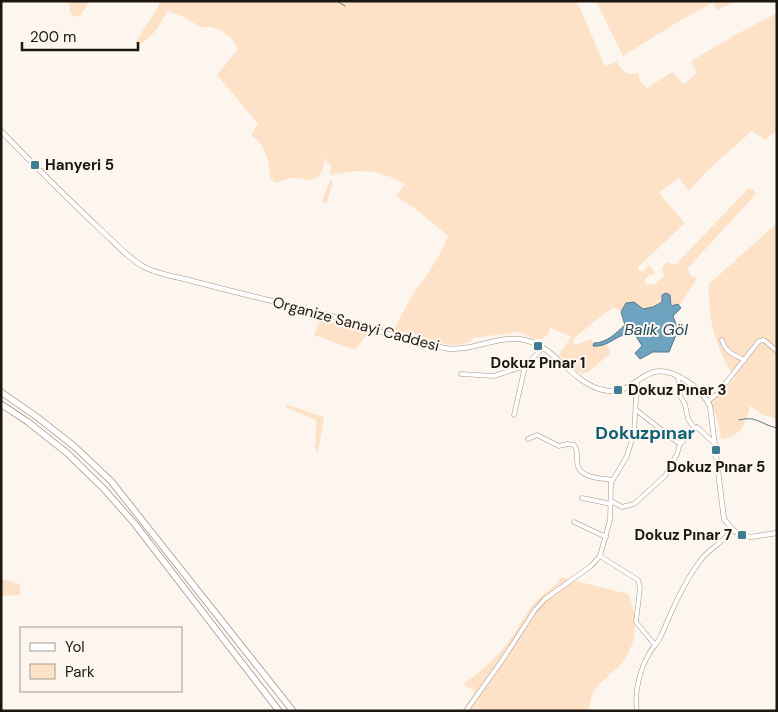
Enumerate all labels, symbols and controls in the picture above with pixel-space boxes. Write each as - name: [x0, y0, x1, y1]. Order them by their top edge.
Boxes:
- scale bar: [22, 20, 139, 52]
- text: 200 m: [30, 27, 76, 47]
- place label: Hanyeri 5: [45, 155, 114, 175]
- marker: Hanyeri 5: [29, 159, 41, 171]
- street label: Organize Sanayi Caddesi: [270, 292, 442, 356]
- water label: Balık Göl: [624, 319, 688, 340]
- marker: Dokuz Pınar 1: [532, 340, 544, 352]
- place label: Dokuz Pınar 1: [491, 353, 585, 373]
- place label: Dokuz Pınar 3: [628, 380, 727, 400]
- marker: Dokuz Pınar 3: [612, 384, 624, 396]
- district label: Dokuzpınar: [595, 421, 695, 445]
- marker: Dokuz Pınar 5: [710, 444, 722, 456]
- place label: Dokuz Pınar 5: [667, 457, 765, 477]
- place label: Dokuz Pınar 7: [634, 525, 732, 545]
- marker: Dokuz Pınar 7: [736, 529, 748, 541]
- legend: [20, 627, 182, 692]
- text: Yol: [65, 637, 85, 657]
- text: Park: [65, 662, 95, 682]

